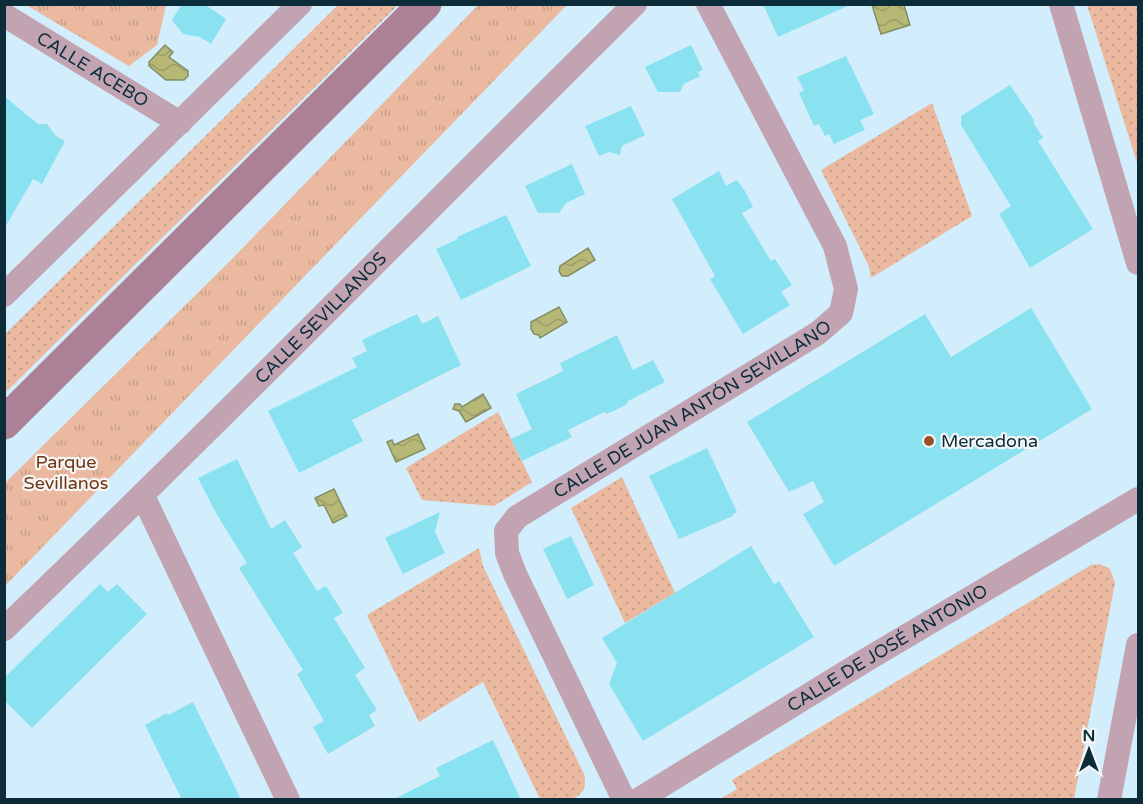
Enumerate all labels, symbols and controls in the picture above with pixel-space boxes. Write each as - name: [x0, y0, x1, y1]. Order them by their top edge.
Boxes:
- street label: CALLE ACEBO: [33, 27, 153, 112]
- street label: CALLE SEVILLANOS: [250, 247, 391, 388]
- street label: CALLE DE JUAN ANTÓN SEVILLANO: [549, 315, 836, 503]
- place label: Mercadona: [941, 430, 1038, 452]
- marker: Mercadona: [922, 434, 936, 448]
- park label: Parque Sevillanos: [24, 451, 108, 494]
- street label: CALLE DE JOSÉ ANTONIO: [783, 579, 992, 717]
- north arrow: [1059, 720, 1119, 780]
- text: N: [1083, 726, 1095, 746]

